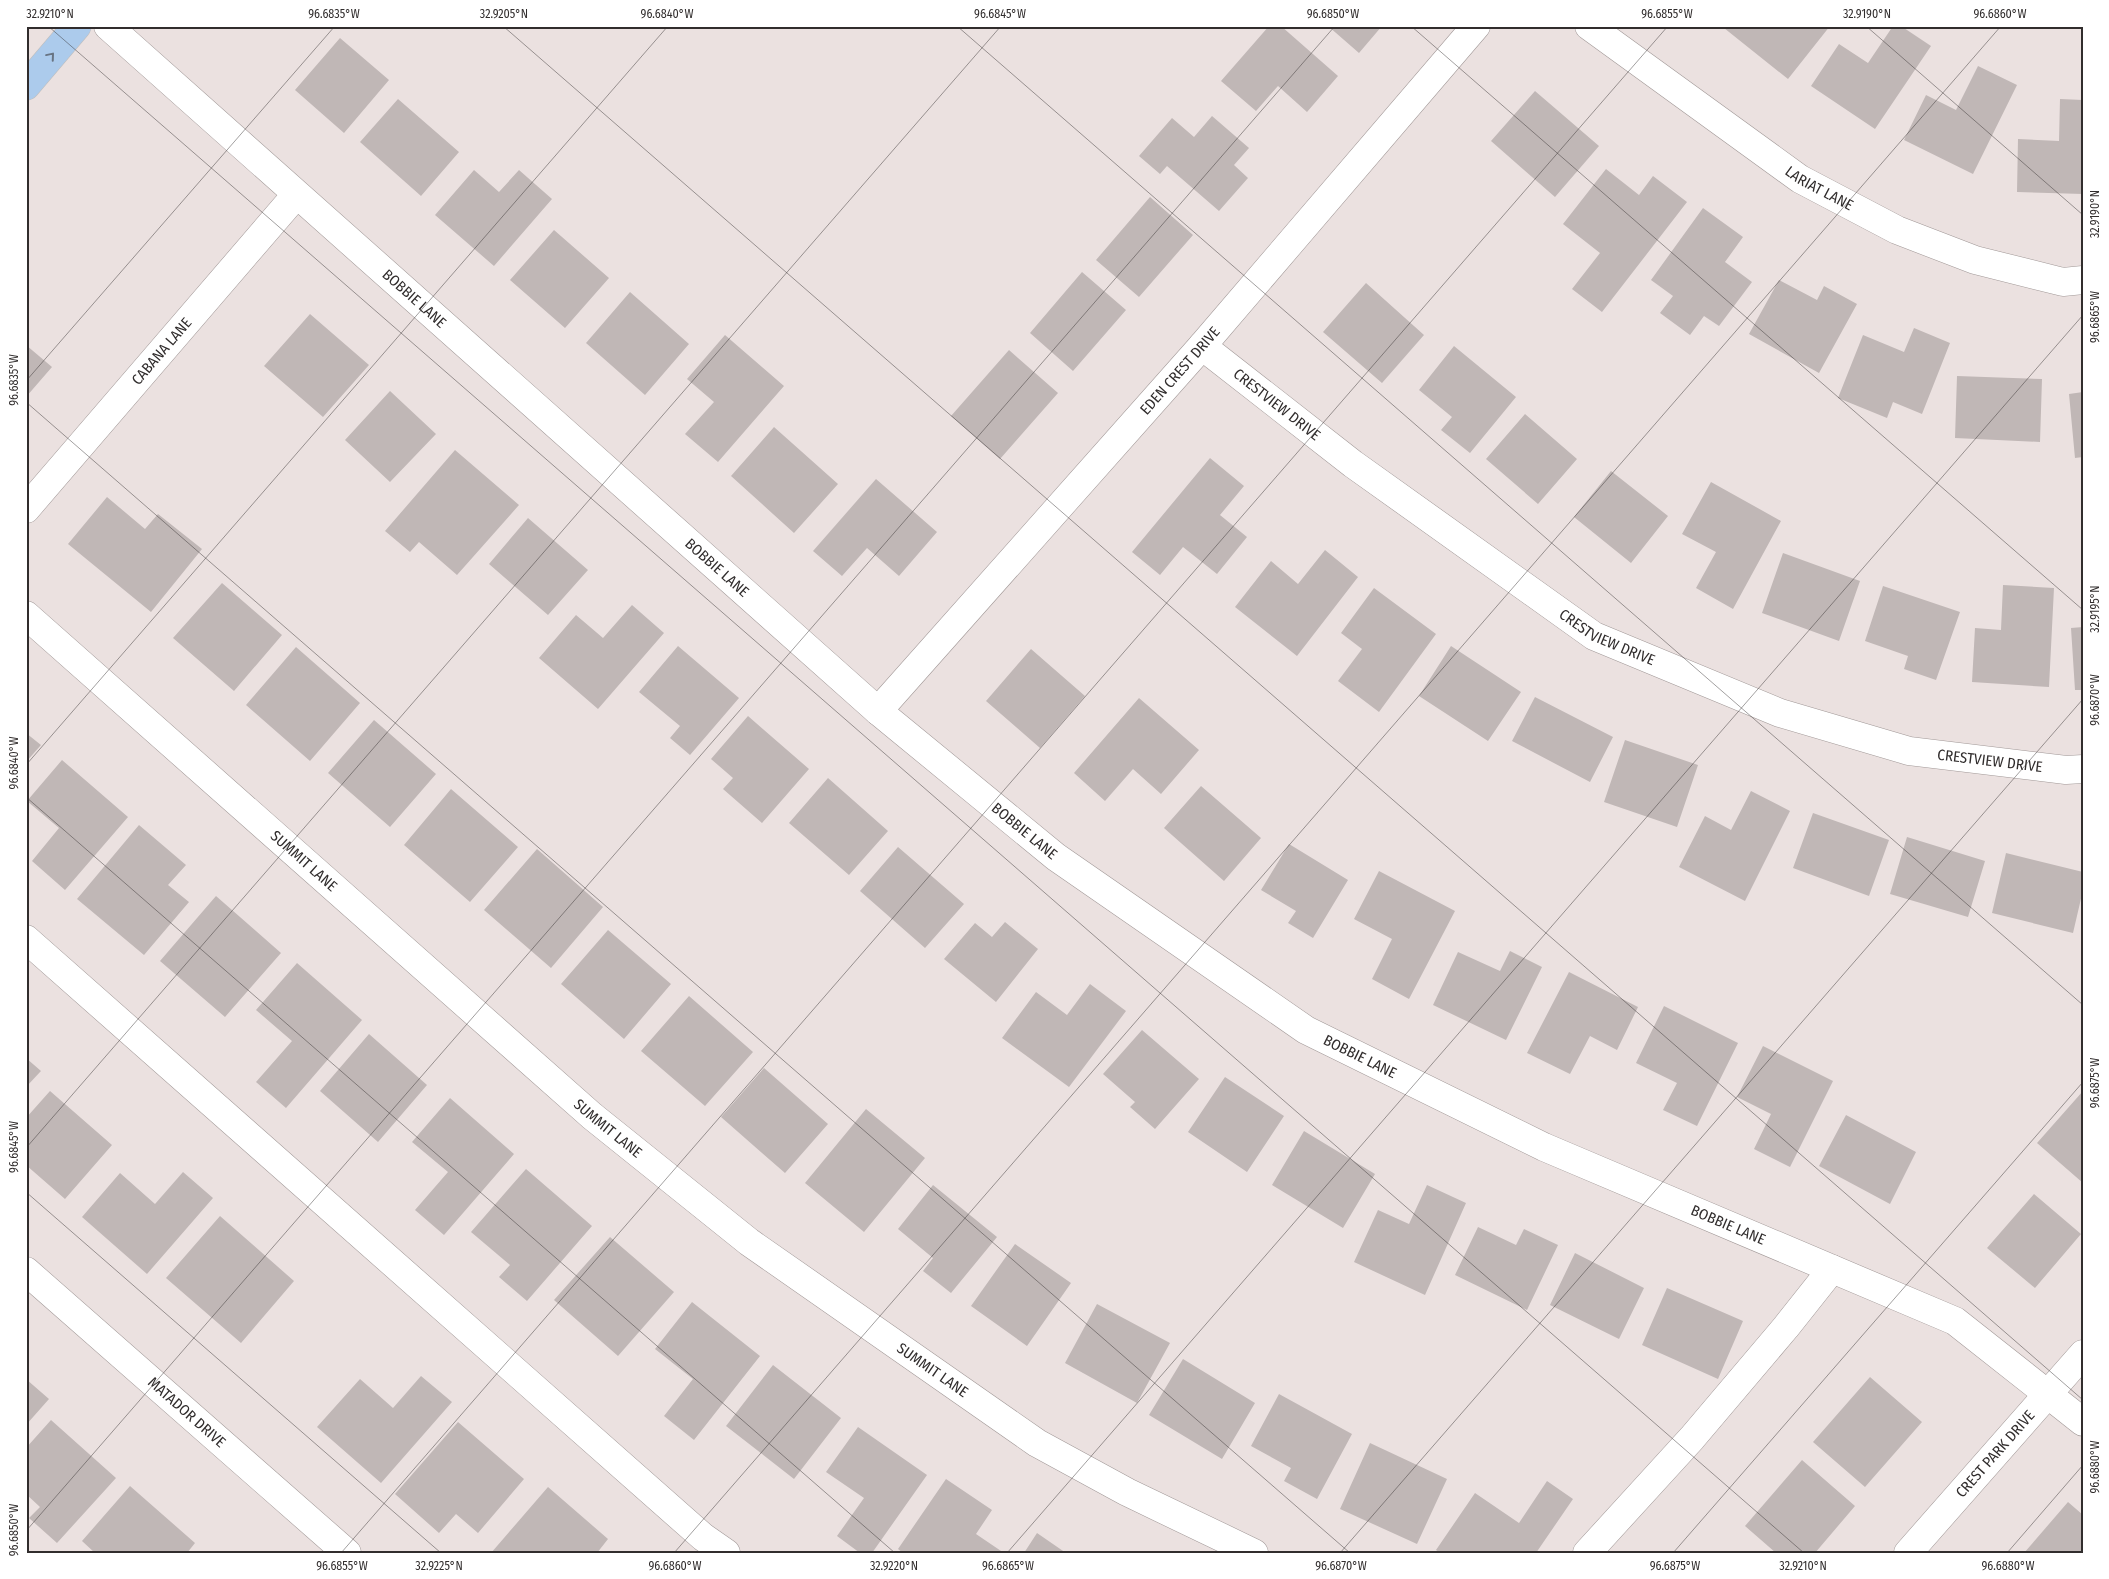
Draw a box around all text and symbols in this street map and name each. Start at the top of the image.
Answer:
text: 32.9210°N [26,7,74,21]
text: 96.6835°W [308,7,360,21]
text: 32.9205°N [480,7,528,21]
text: 96.6840°W [641,7,693,21]
text: 96.6845°W [974,7,1026,21]
text: 96.6850°W [1307,7,1359,21]
text: 96.6855°W [1641,7,1693,21]
text: 32.9190°N [1843,7,1891,21]
text: 96.6860°W [1974,7,2027,21]
one-way arrow [46,53,54,62]
street label: LARIAT LANE [1782,162,1856,214]
text: 32.9190°N [2088,190,2102,238]
street label: BOBBIE LANE [379,265,450,332]
text: 96.6865°W [2088,291,2102,343]
street label: CABANA LANE [128,314,195,389]
street label: EDEN CREST DRIVE [1136,323,1224,418]
text: 96.6835°W [7,354,21,406]
street label: CRESTVIEW DRIVE [1230,365,1324,444]
street label: BOBBIE LANE [681,535,753,601]
text: 32.9195°N [2088,585,2102,633]
street label: CRESTVIEW DRIVE [1556,605,1658,669]
text: 96.6870°W [2088,674,2102,726]
text: 96.6840°W [7,737,21,789]
street label: CRESTVIEW DRIVE [1936,746,2043,776]
street label: BOBBIE LANE [988,799,1061,863]
street label: SUMMIT LANE [267,827,341,895]
street label: BOBBIE LANE [1320,1031,1400,1082]
text: 96.6875°W [2088,1058,2102,1108]
street label: SUMMIT LANE [570,1095,646,1162]
text: 96.6845°W [7,1121,21,1173]
street label: BOBBIE LANE [1688,1201,1768,1249]
street label: SUMMIT LANE [893,1339,972,1401]
street label: MATADOR DRIVE [144,1373,229,1451]
street label: CREST PARK DRIVE [1952,1407,2038,1501]
text: 96.6880°W [2088,1440,2102,1494]
text: 96.6850°W [7,1504,21,1556]
text: 96.6855°W [316,1559,368,1573]
text: 32.9225°N [415,1559,463,1573]
text: 96.6860°W [649,1559,702,1573]
text: 32.9220°N [870,1559,918,1573]
text: 96.6865°W [982,1559,1034,1573]
text: 96.6870°W [1315,1559,1367,1573]
text: 96.6875°W [1650,1559,1700,1573]
text: 32.9210°N [1779,1559,1827,1573]
text: 96.6880°W [1981,1559,2035,1573]

